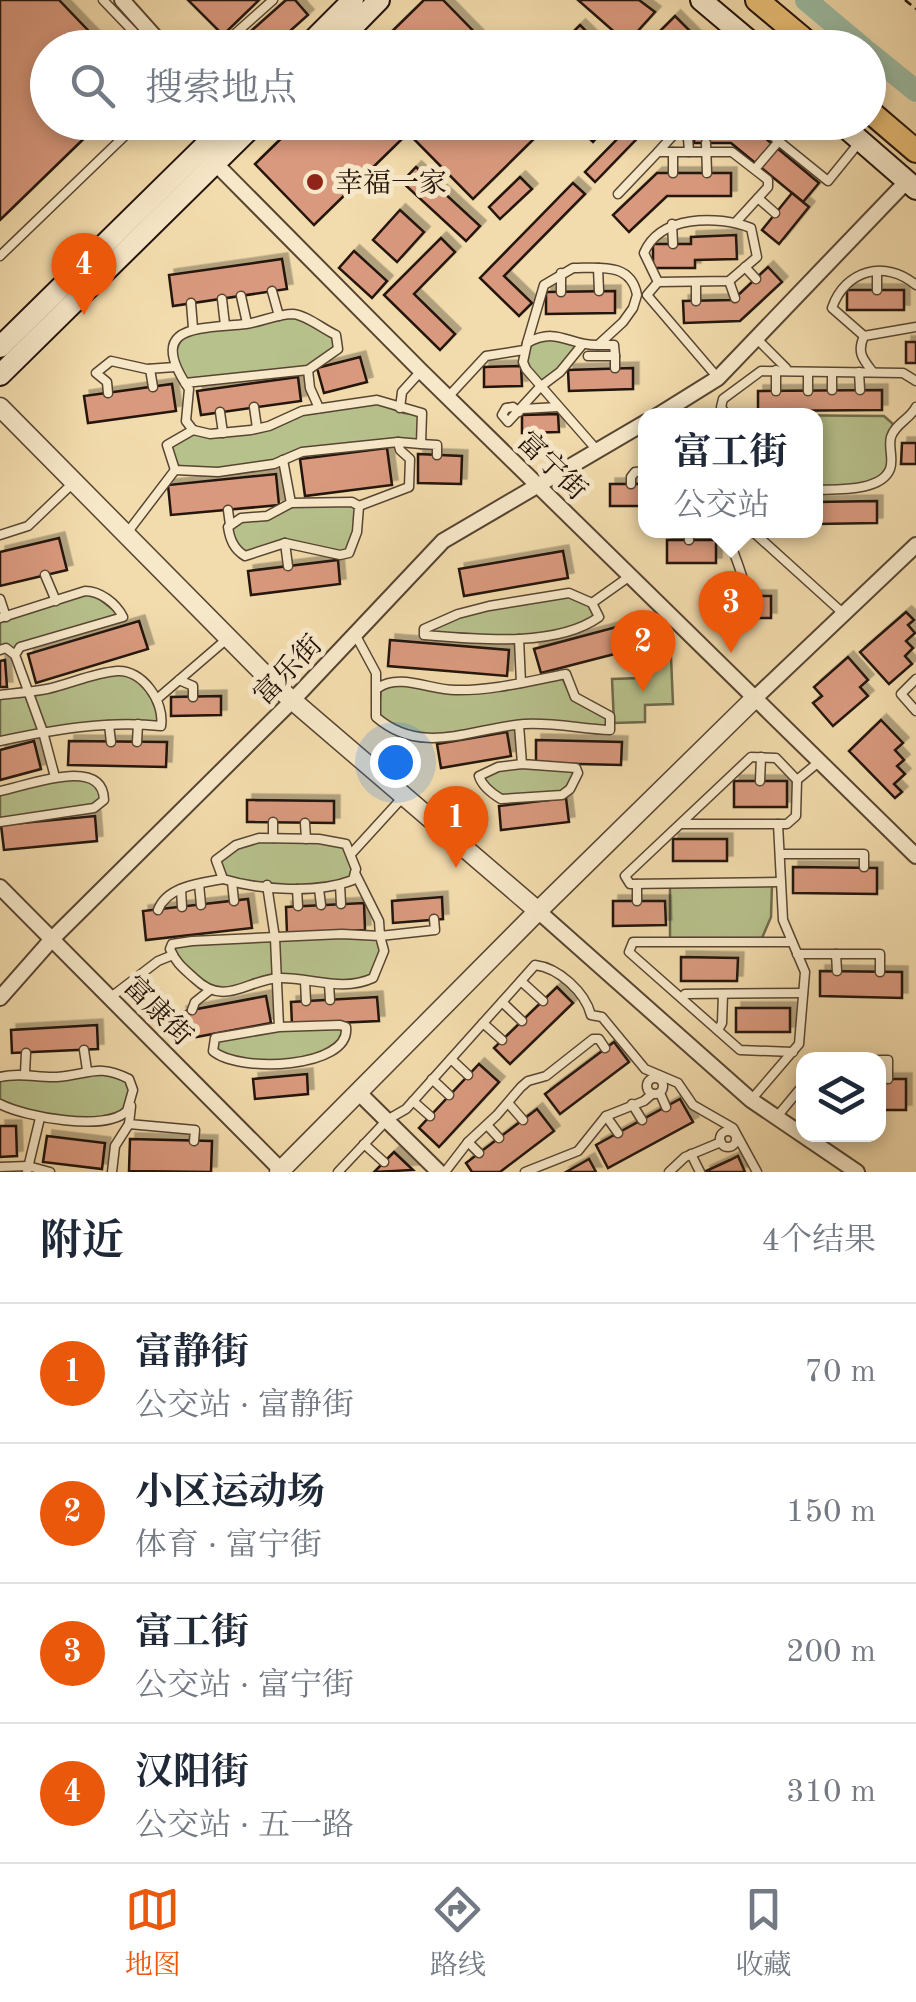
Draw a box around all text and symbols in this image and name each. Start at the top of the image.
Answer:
search box [30,30,886,140]
icon: search [65,58,120,113]
text: 搜索地点 [145,71,297,109]
place label: 幸福一家 [335,168,447,199]
marker: 幸福一家 [304,171,326,193]
pin: 4 [52,232,116,315]
popup [638,408,823,538]
street label: 富宁街 [511,426,593,506]
text: 富工街 [673,435,788,473]
text: 公交站 [673,491,770,523]
pin: 3 [698,570,764,653]
pin: 2 [610,610,676,692]
street label: 富乐街 [248,629,328,711]
your location [370,737,421,788]
pin: 1 [424,786,488,868]
street label: 富康街 [117,970,199,1052]
map controls [796,1052,886,1142]
button: layers [796,1052,886,1142]
text: 附近 [40,1222,124,1264]
text: 4个结果 [761,1226,876,1258]
text: 富静街 [135,1335,249,1373]
text: 1 [63,1357,82,1389]
text: 70 m [805,1357,876,1389]
text: 公交站 · 富静街 [135,1391,354,1423]
text: 小区运动场 [135,1475,325,1513]
text: 2 [63,1497,82,1529]
text: 150 m [786,1497,876,1529]
text: 体育 · 富宁街 [135,1531,322,1563]
text: 富工街 [135,1615,249,1653]
text: 3 [63,1637,82,1669]
text: 200 m [786,1637,876,1669]
text: 公交站 · 富宁街 [135,1671,354,1703]
text: 汉阳街 [135,1755,249,1793]
text: 4 [63,1777,82,1809]
text: 310 m [786,1777,876,1809]
text: 公交站 · 五一路 [135,1811,354,1843]
tab: 地图 [125,1882,181,1985]
tab: 路线 [430,1882,486,1985]
tab: 收藏 [735,1882,791,1985]

